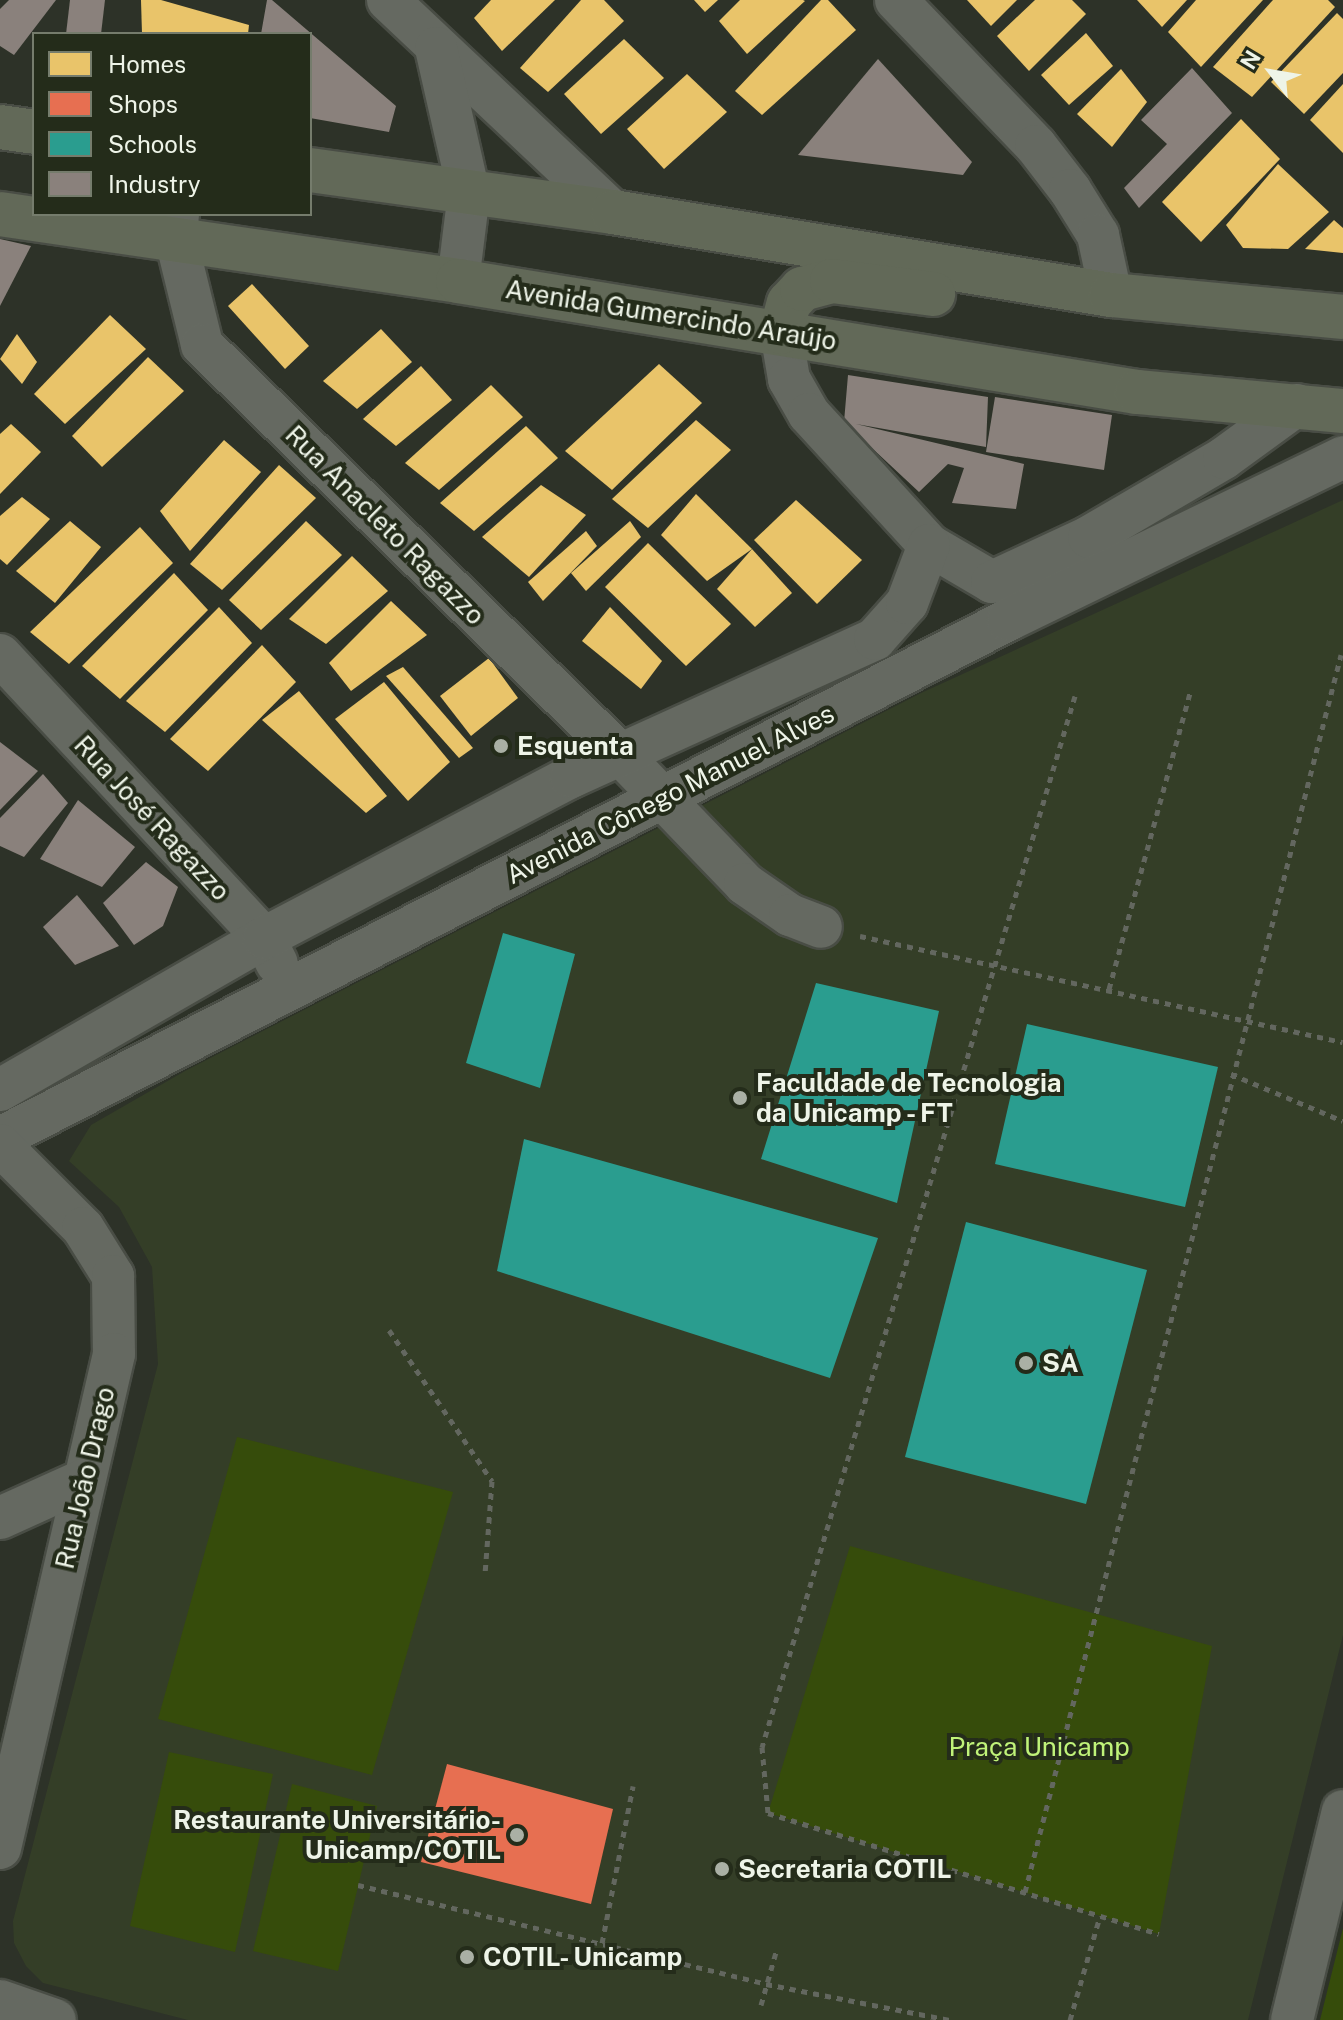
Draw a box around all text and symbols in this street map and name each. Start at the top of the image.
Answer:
legend [32,32,312,216]
north arrow [1231,32,1311,112]
text: N [1235,46,1266,74]
text: Homes [108,50,186,78]
text: Shops [108,90,178,118]
text: Schools [108,130,197,158]
text: Industry [108,170,201,198]
street label: Avenida Gumercindo Araújo [503,273,839,357]
street label: Rua Anacleto Ragazzo [279,419,491,631]
street label: Avenida Cônego Manuel Alves [501,697,839,891]
street label: Rua José Ragazzo [68,729,236,907]
place label: Esquenta [517,730,634,762]
marker: Esquenta [492,737,510,755]
place label: Faculdade de Tecnologia da Unicamp - FT [756,1067,1062,1128]
marker: Faculdade de Tecnologia da Unicamp - FT [731,1089,749,1107]
place label: SA [1042,1347,1079,1379]
marker: SA [1017,1354,1035,1372]
street label: Rua João Drago [49,1384,121,1572]
park label: Praça Unicamp [948,1731,1130,1763]
place label: Restaurante Universitário- Unicamp/COTIL [173,1804,501,1866]
marker: Restaurante Universitário- Unicamp/COTIL [508,1826,526,1844]
place label: Secretaria COTIL [738,1853,952,1885]
marker: Secretaria COTIL [713,1860,731,1878]
place label: COTIL- Unicamp [483,1941,684,1973]
marker: COTIL- Unicamp [458,1948,476,1966]

